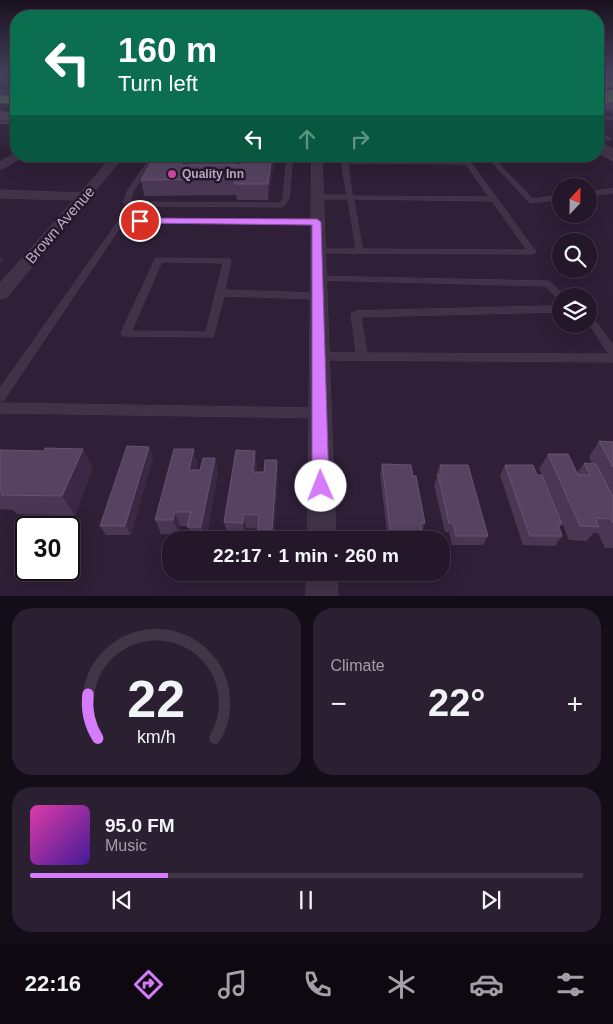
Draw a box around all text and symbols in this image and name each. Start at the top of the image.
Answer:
icon: left [35,30,100,95]
text: 160 m [118,30,217,69]
text: Turn left [118,71,198,96]
icon: left [240,125,268,153]
icon: ahead [293,125,321,153]
icon: right [346,125,374,153]
place label: Quality Inn [182,167,244,181]
marker: Quality Inn [166,168,178,180]
north arrow [552,178,598,222]
map controls [552,178,597,333]
street label: Brown Avenue [22,183,98,267]
pin [119,200,161,242]
icon: arrive [126,207,154,235]
button: search [552,233,597,278]
button: layers [552,288,597,333]
position arrow [294,459,346,511]
speed limit sign: 30 [15,516,80,581]
text: 22:17 · 1 min · 260 m [213,545,399,566]
text: Climate [331,657,385,674]
text: 22 [127,670,185,728]
text: 22° [428,682,485,724]
text: − [331,688,347,719]
text: + [567,688,583,719]
text: km/h [137,727,176,747]
text: 95.0 FM [105,815,175,836]
text: Music [105,837,147,854]
icon: previous [108,886,136,914]
icon: pause [292,886,320,914]
icon: next [477,886,505,914]
icon: directions [131,967,166,1002]
icon: music [215,967,250,1002]
icon: phone [300,967,335,1002]
icon: climate [384,967,419,1002]
icon: car [469,967,504,1002]
icon: filters [553,967,588,1002]
text: 22:16 [25,971,81,996]

